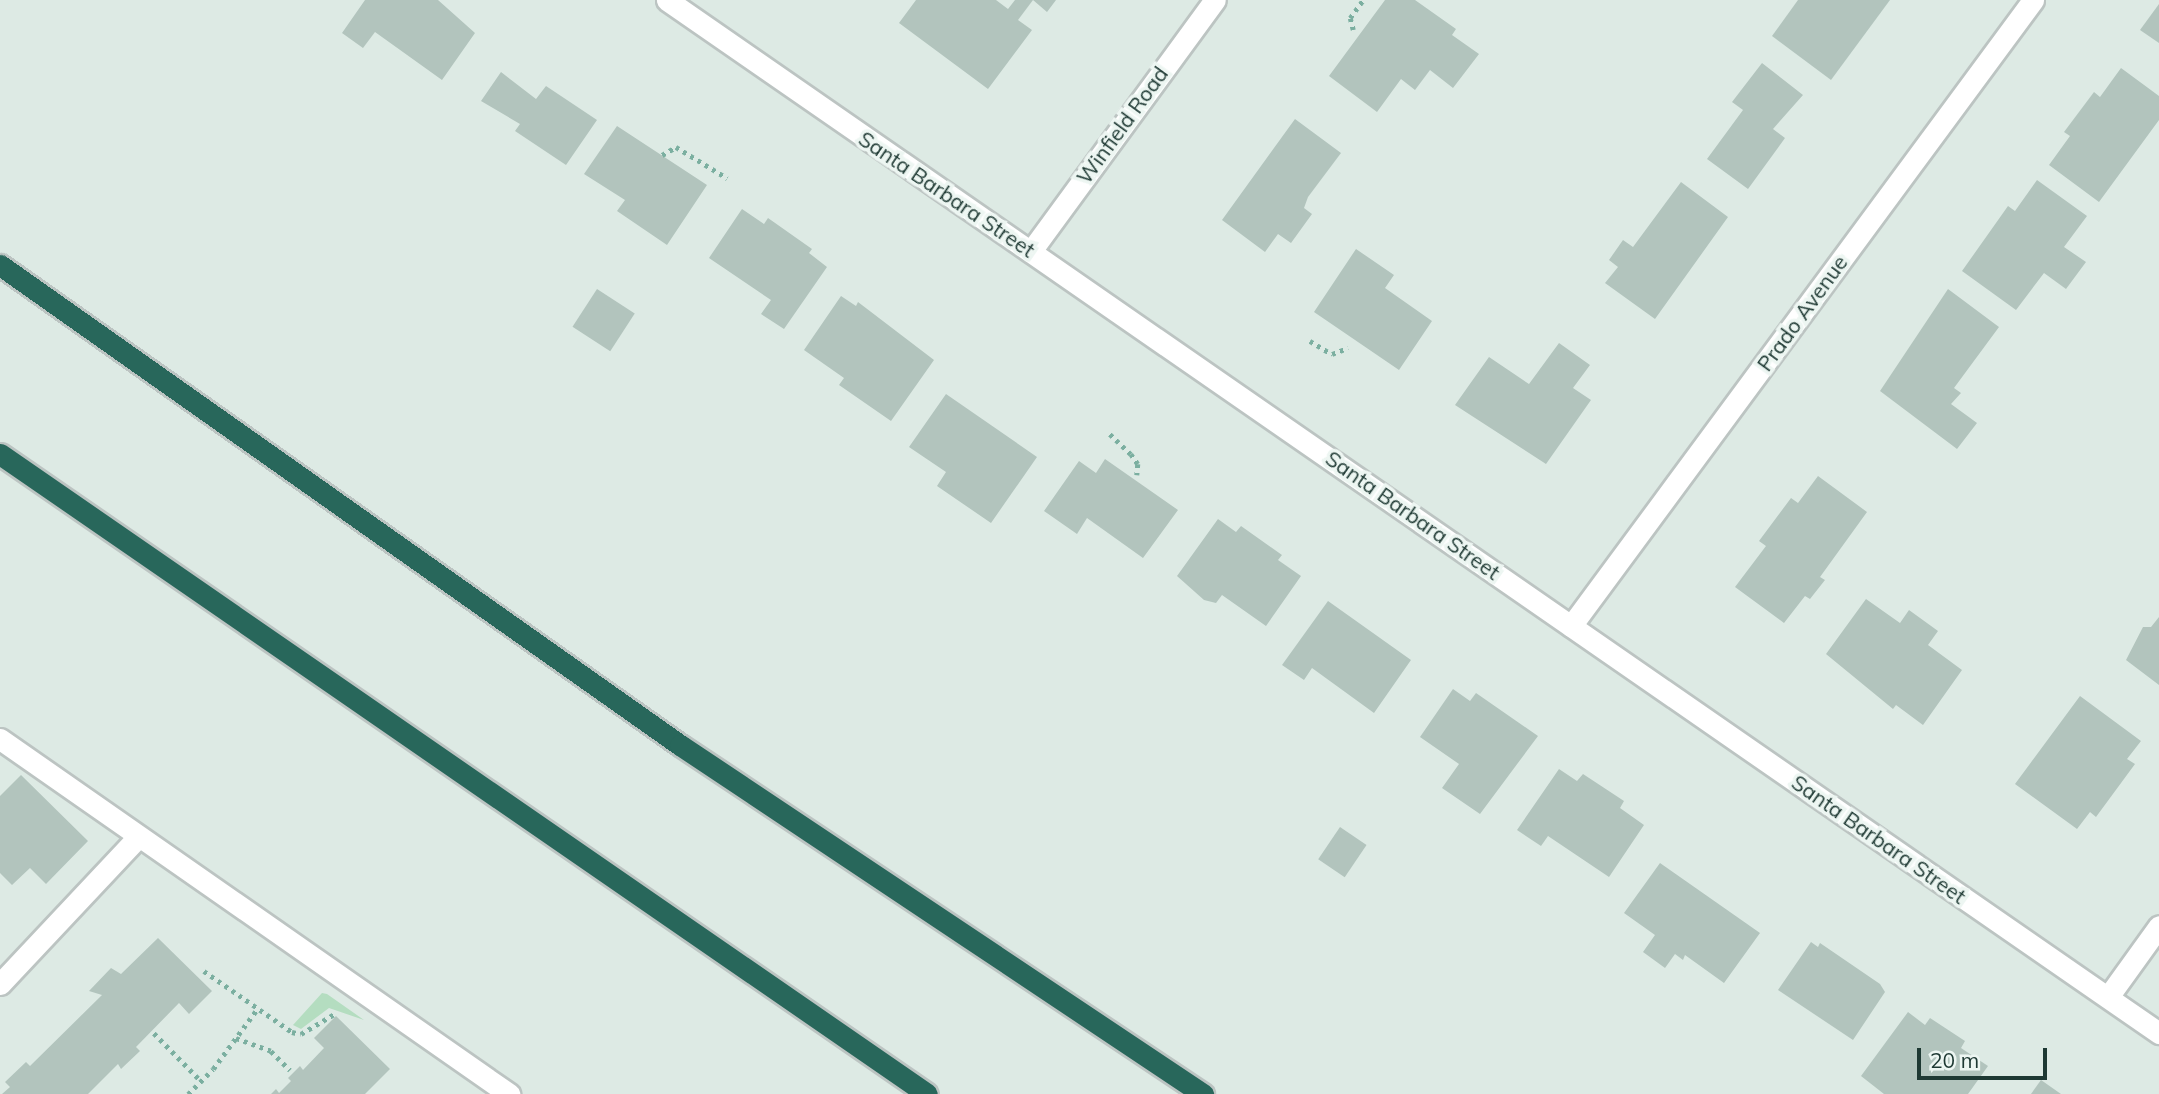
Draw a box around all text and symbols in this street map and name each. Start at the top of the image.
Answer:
street label: Winfield Road [1071,61,1173,189]
street label: Santa Barbara Street [854,126,1040,262]
street label: Prado Avenue [1752,250,1852,376]
street label: Santa Barbara Street [1321,445,1505,585]
street label: Santa Barbara Street [1787,769,1971,909]
scale bar [1921,1034,2050,1078]
text: 20 m [1930,1047,1979,1073]

